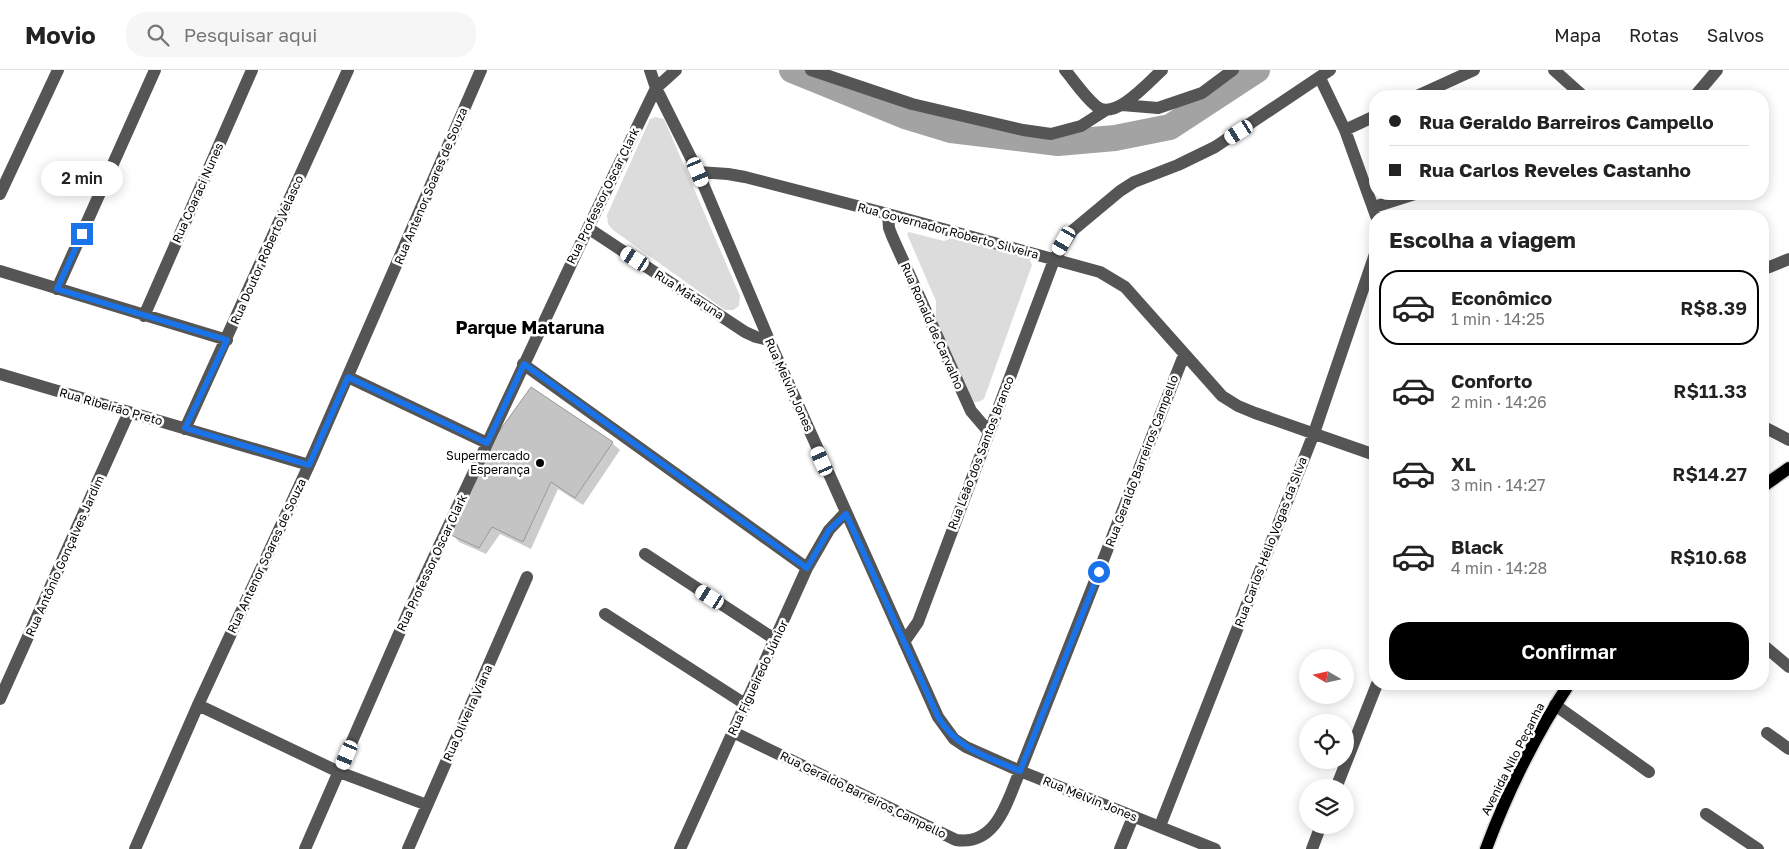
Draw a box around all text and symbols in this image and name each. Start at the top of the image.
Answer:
search box [126,12,476,57]
text: Movio [25,20,96,49]
icon: search [144,21,172,49]
text: Pesquisar aqui [184,23,317,46]
text: Mapa [1554,24,1601,46]
text: Rotas [1629,24,1679,46]
text: Salvos [1707,24,1764,46]
street label: Rua Antenor Soares de Souza [391,105,470,267]
text: Rua Geraldo Barreiros Campello [1419,110,1714,133]
car [1222,118,1255,146]
street label: Rua Professor Oscar Clark [563,125,642,266]
street label: Rua Coaraci Nunes [169,140,226,245]
car [685,155,710,189]
text: Rua Carlos Reveles Castanho [1419,158,1691,181]
callout: 2 min [41,161,123,196]
text: 2 min [61,168,103,188]
street label: Rua Doutor Roberto Velasco [227,173,306,327]
street label: Rua Governador Roberto Silveira [856,199,1040,262]
route end [71,223,93,245]
car [1050,224,1077,258]
text: Escolha a viagem [1389,226,1576,253]
car [618,245,651,273]
street label: Rua Ronald de Carvalho [898,260,967,392]
street label: Rua Mataruna [652,267,727,323]
icon: car [1391,285,1436,330]
text: Econômico [1451,286,1552,309]
text: R$8.39 [1680,296,1747,319]
text: 1 min · 14:25 [1451,309,1545,329]
district label: Parque Mataruna [455,316,605,338]
street label: Rua Melvin Jones [762,336,817,434]
icon: car [1391,368,1436,413]
text: Conforto [1451,369,1532,392]
street label: Rua Geraldo Barreiros Campello [1102,373,1181,549]
street label: Rua Leão dos Santos Branco [944,374,1017,532]
text: R$11.33 [1673,379,1747,402]
street label: Rua Ribeirão Preto [58,385,165,428]
text: 2 min · 14:26 [1451,392,1547,412]
car [809,444,834,478]
place label: Supermercado Esperança [446,448,530,477]
icon: car [1391,451,1436,496]
text: XL [1451,452,1476,475]
street label: Rua Carlos Hélio Vogas da Silva [1231,455,1310,629]
marker: Supermercado Esperança [534,457,546,469]
text: R$14.27 [1672,462,1747,485]
street label: Rua Antônio Gonçalves Jardim [22,473,107,639]
text: 3 min · 14:27 [1451,475,1546,495]
street label: Rua Antenor Soares de Souza [224,476,309,636]
street label: Rua Professor Oscar Clark [393,492,470,634]
icon: car [1391,534,1436,579]
text: Black [1451,535,1504,558]
text: R$10.68 [1670,545,1747,568]
text: 4 min · 14:28 [1451,558,1547,578]
route start [1088,561,1110,583]
car [693,583,726,611]
street label: Rua Figueiredo Júnior [724,617,791,738]
button: Confirmar [1389,622,1749,680]
north arrow [1299,649,1354,704]
map controls [1299,649,1354,834]
street label: Rua Oliveira Viana [440,662,496,763]
street label: Avenida Nilo Peçanha [1478,700,1547,818]
button: locate [1299,714,1354,769]
car [334,738,359,772]
street label: Rua Geraldo Barreiros Campello [778,748,949,841]
street label: Rua Melvin Jones [1041,773,1140,824]
button: layers [1299,779,1354,834]

